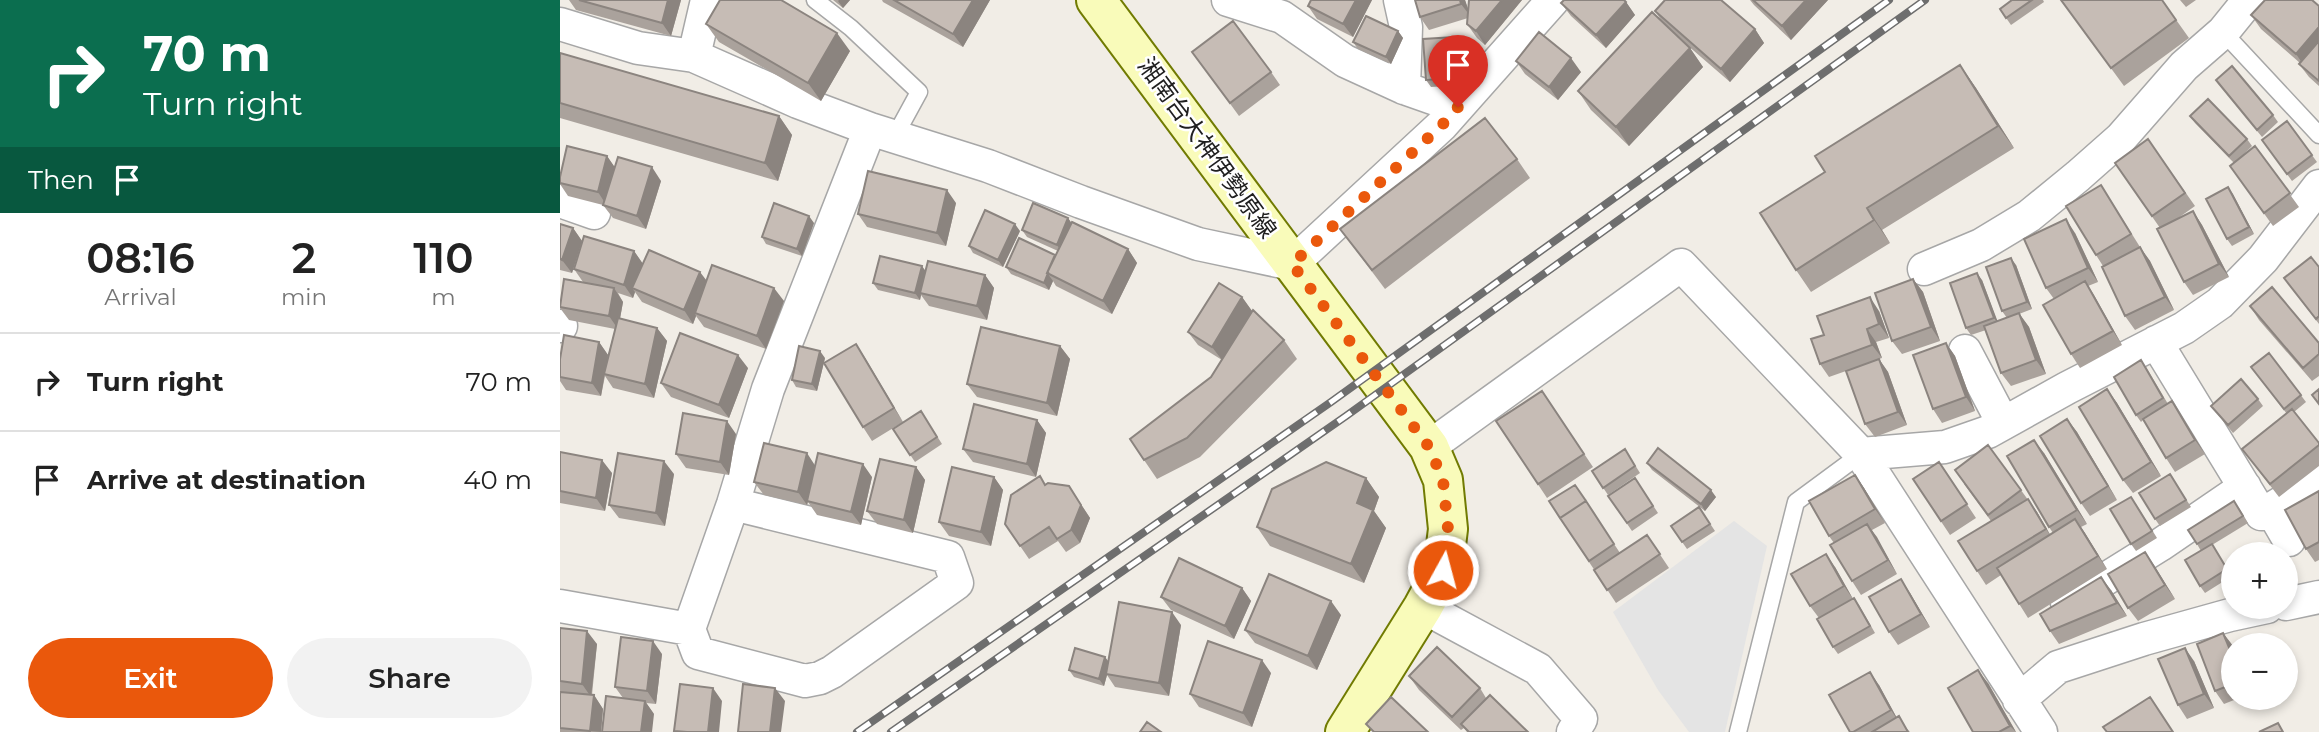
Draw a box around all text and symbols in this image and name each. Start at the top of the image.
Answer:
text: 70 m [143,24,271,83]
icon: right [28,28,119,119]
pin [1428,35,1488,107]
icon: arrive [1439,46,1477,84]
street label: 湘南台大神伊勢原線 [1132,52,1283,244]
text: Turn right [143,84,303,123]
icon: arrive [108,161,146,199]
text: Then [28,164,94,196]
text: 08:16 [86,232,195,284]
text: 2 [292,232,316,284]
text: 110 [413,232,474,284]
text: Arrival [104,283,177,311]
text: min [281,283,327,311]
text: m [431,283,456,311]
icon: right [28,363,66,401]
text: Turn right [87,366,223,398]
text: 70 m [466,366,532,398]
icon: arrive [28,461,66,499]
text: Arrive at destination [87,464,366,496]
text: 40 m [463,464,532,496]
position arrow [1406,533,1480,607]
map controls [2221,542,2298,710]
button: + [2221,542,2298,619]
button: − [2221,633,2298,710]
button: Exit [28,638,273,718]
button: Share [287,638,532,718]

